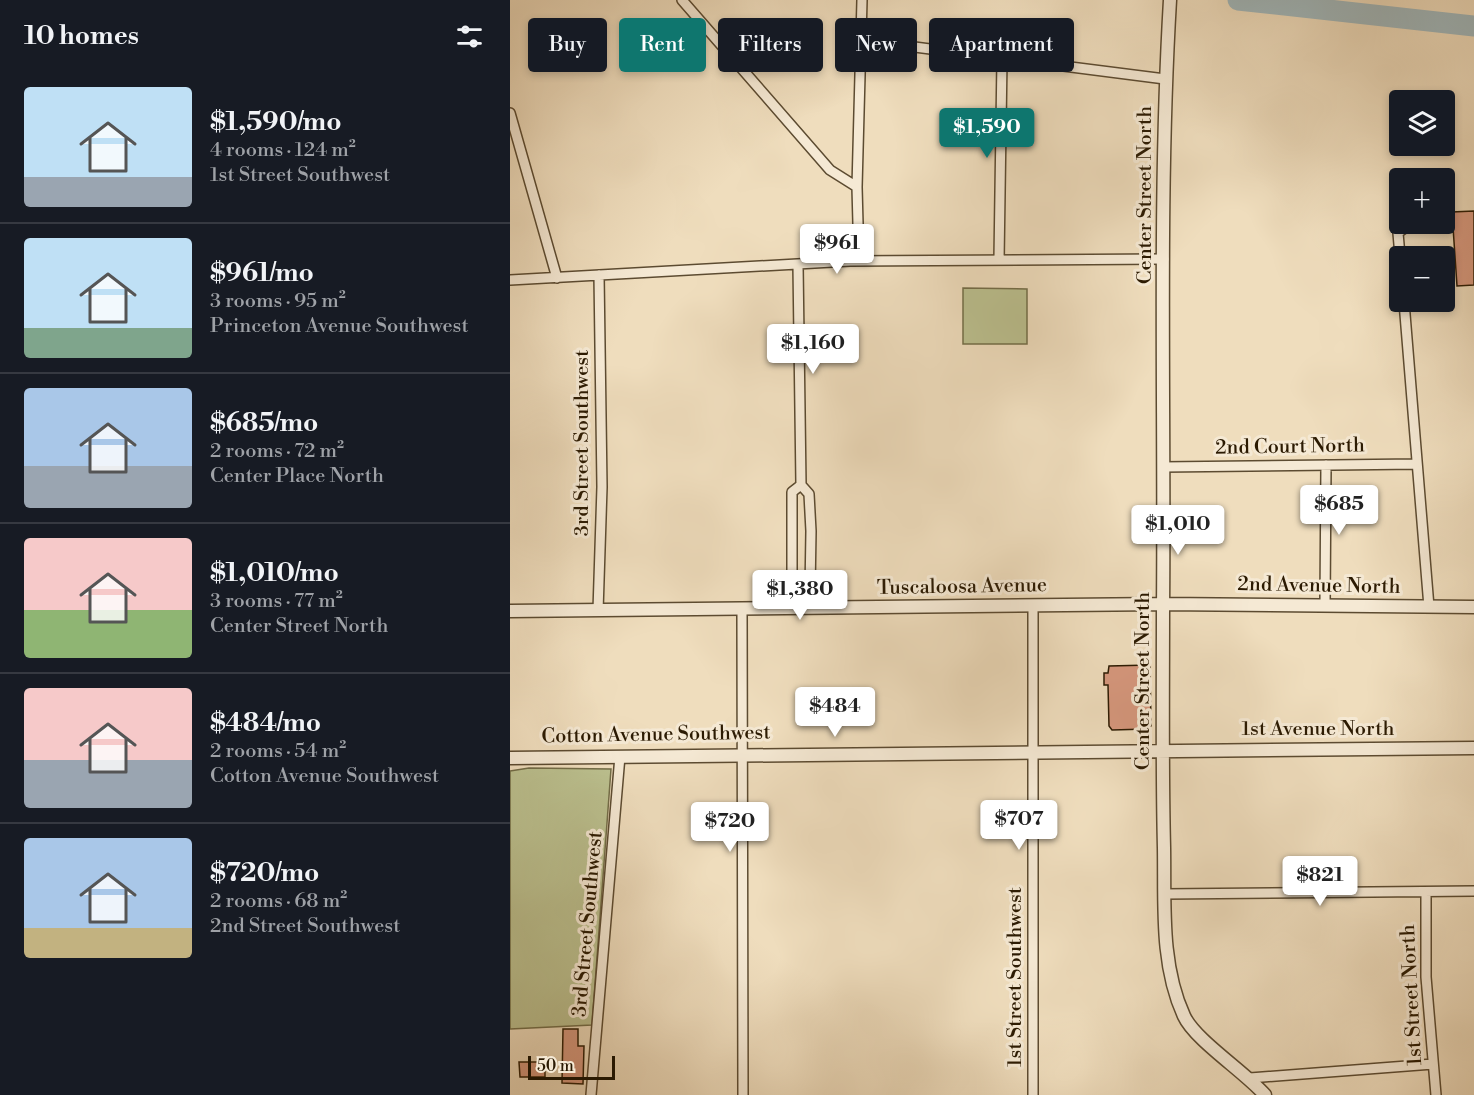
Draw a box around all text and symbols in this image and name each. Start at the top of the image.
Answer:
chip: Buy [528,18,607,72]
chip: Rent [619,18,706,72]
chip: Filters [718,18,823,72]
chip: New [835,18,917,72]
chip: Apartment [929,18,1074,72]
text: 10 homes [24,20,139,52]
icon: filters [453,20,486,53]
map controls [1389,90,1455,312]
button: layers [1389,90,1455,156]
text: $1,590/mo [210,106,342,138]
street label: Center Street North [1133,106,1158,284]
pin: $1,590 [938,108,1036,159]
icon: home [72,111,144,183]
text: $1,590 [953,115,1021,140]
text: 4 rooms · 124 m² [210,138,356,163]
text: 1st Street Southwest [210,163,390,188]
button: + [1389,168,1455,234]
pin: $961 [801,224,873,275]
text: $961 [814,231,860,256]
button: − [1389,246,1455,312]
text: $961/mo [210,257,314,289]
icon: home [72,262,144,334]
text: 3 rooms · 95 m² [210,289,346,314]
text: Princeton Avenue Southwest [210,314,469,339]
pin: $1,160 [764,324,862,375]
text: $1,160 [781,331,845,356]
street label: 3rd Street Southwest [570,350,595,536]
text: $685/mo [210,407,318,439]
icon: home [72,412,144,484]
street label: 2nd Court North [1215,433,1365,461]
text: 2 rooms · 72 m² [210,439,344,464]
text: Center Place North [210,464,384,489]
pin: $685 [1303,485,1375,536]
text: $685 [1314,492,1364,517]
pin: $1,010 [1129,505,1227,556]
text: $1,010 [1145,512,1211,537]
text: $1,010/mo [210,557,339,589]
icon: home [72,562,144,634]
pin: $1,380 [751,570,849,621]
street label: 2nd Avenue North [1237,572,1401,600]
street label: Tuscaloosa Avenue [877,573,1047,601]
text: $1,380 [766,577,834,602]
text: 3 rooms · 77 m² [210,589,343,614]
street label: Center Street North [1131,592,1156,770]
text: Center Street North [210,614,388,639]
pin: $484 [799,687,871,738]
text: $484 [809,694,861,719]
text: $484/mo [210,707,321,739]
icon: home [72,712,144,784]
street label: 1st Avenue North [1241,717,1395,742]
street label: Cotton Avenue Southwest [541,721,771,749]
text: 2 rooms · 54 m² [210,739,346,764]
text: Cotton Avenue Southwest [210,764,439,789]
pin: $707 [983,800,1055,851]
pin: $720 [694,802,766,853]
text: $707 [994,807,1044,832]
text: $720 [705,809,755,834]
street label: 3rd Street Southwest [567,830,609,1018]
pin: $821 [1284,856,1356,907]
text: $720/mo [210,857,319,889]
icon: home [72,862,144,934]
text: $821 [1297,863,1343,888]
street label: 1st Street Southwest [1003,887,1028,1067]
text: 2 rooms · 68 m² [210,889,347,914]
text: 2nd Street Southwest [210,914,400,939]
street label: 1st Street North [1396,924,1428,1066]
scale bar [528,1053,615,1080]
text: 50 m [537,1056,574,1076]

